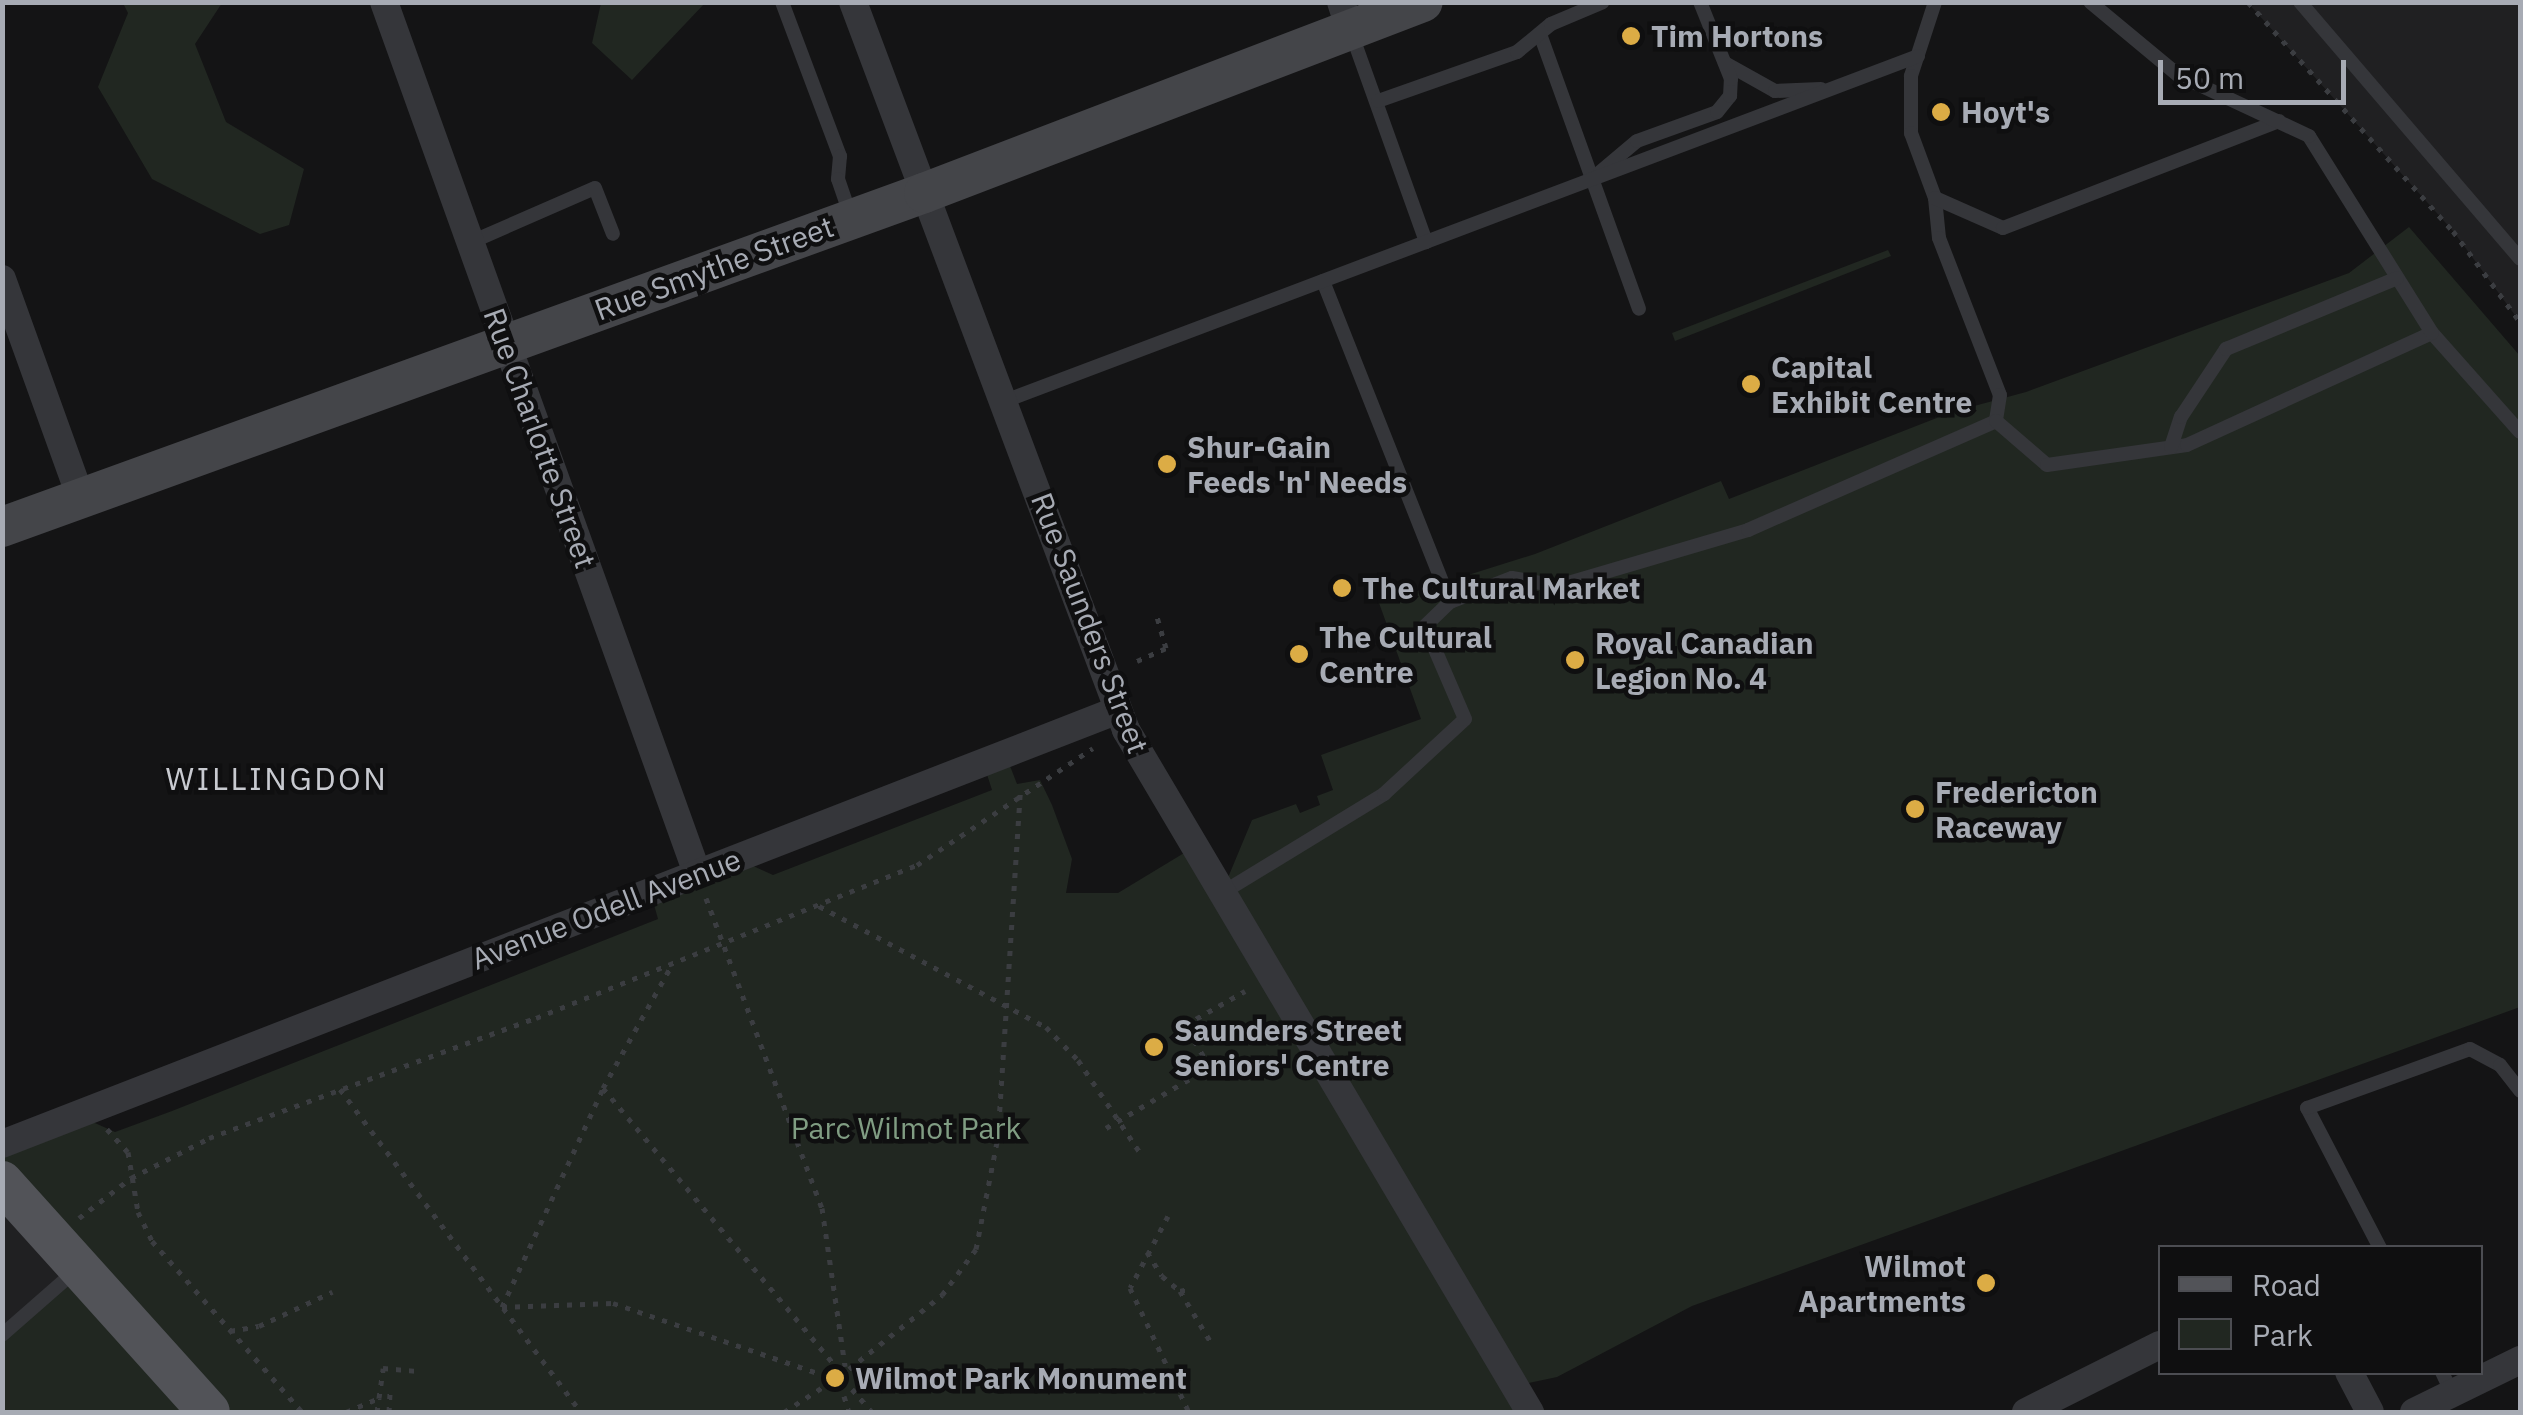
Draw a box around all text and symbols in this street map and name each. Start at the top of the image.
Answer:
place label: Tim Hortons [1651,18,1823,54]
marker: Tim Hortons [1620,25,1642,47]
scale bar [2163,40,2350,102]
text: 50 m [2175,58,2244,97]
place label: Hoyt's [1961,94,2050,130]
marker: Hoyt's [1930,101,1952,123]
street label: Rue Smythe Street [590,208,838,328]
street label: Rue Charlotte Street [476,303,604,573]
place label: Capital Exhibit Centre [1771,349,1972,420]
marker: Capital Exhibit Centre [1740,373,1762,395]
place label: Shur-Gain Feeds 'n' Needs [1187,429,1407,500]
marker: Shur-Gain Feeds 'n' Needs [1156,453,1178,475]
street label: Rue Saunders Street [1024,488,1156,758]
place label: The Cultural Market [1362,570,1641,606]
marker: The Cultural Market [1331,577,1353,599]
place label: The Cultural Centre [1319,619,1492,690]
place label: Royal Canadian Legion No. 4 [1595,625,1814,696]
marker: The Cultural Centre [1288,643,1310,665]
marker: Royal Canadian Legion No. 4 [1564,649,1586,671]
district label: WILLINGDON [166,759,388,797]
place label: Fredericton Raceway [1935,774,2098,844]
marker: Fredericton Raceway [1904,798,1926,820]
street label: Avenue Odell Avenue [466,841,746,977]
place label: Saunders Street Seniors' Centre [1174,1012,1402,1082]
marker: Saunders Street Seniors' Centre [1143,1036,1165,1058]
park label: Parc Wilmot Park [791,1110,1021,1146]
legend [2158,1245,2483,1375]
place label: Wilmot Apartments [1798,1248,1966,1318]
text: Road [2252,1265,2321,1304]
marker: Wilmot Apartments [1975,1272,1997,1294]
text: Park [2252,1315,2313,1354]
place label: Wilmot Park Monument [855,1360,1187,1396]
marker: Wilmot Park Monument [824,1367,846,1389]

